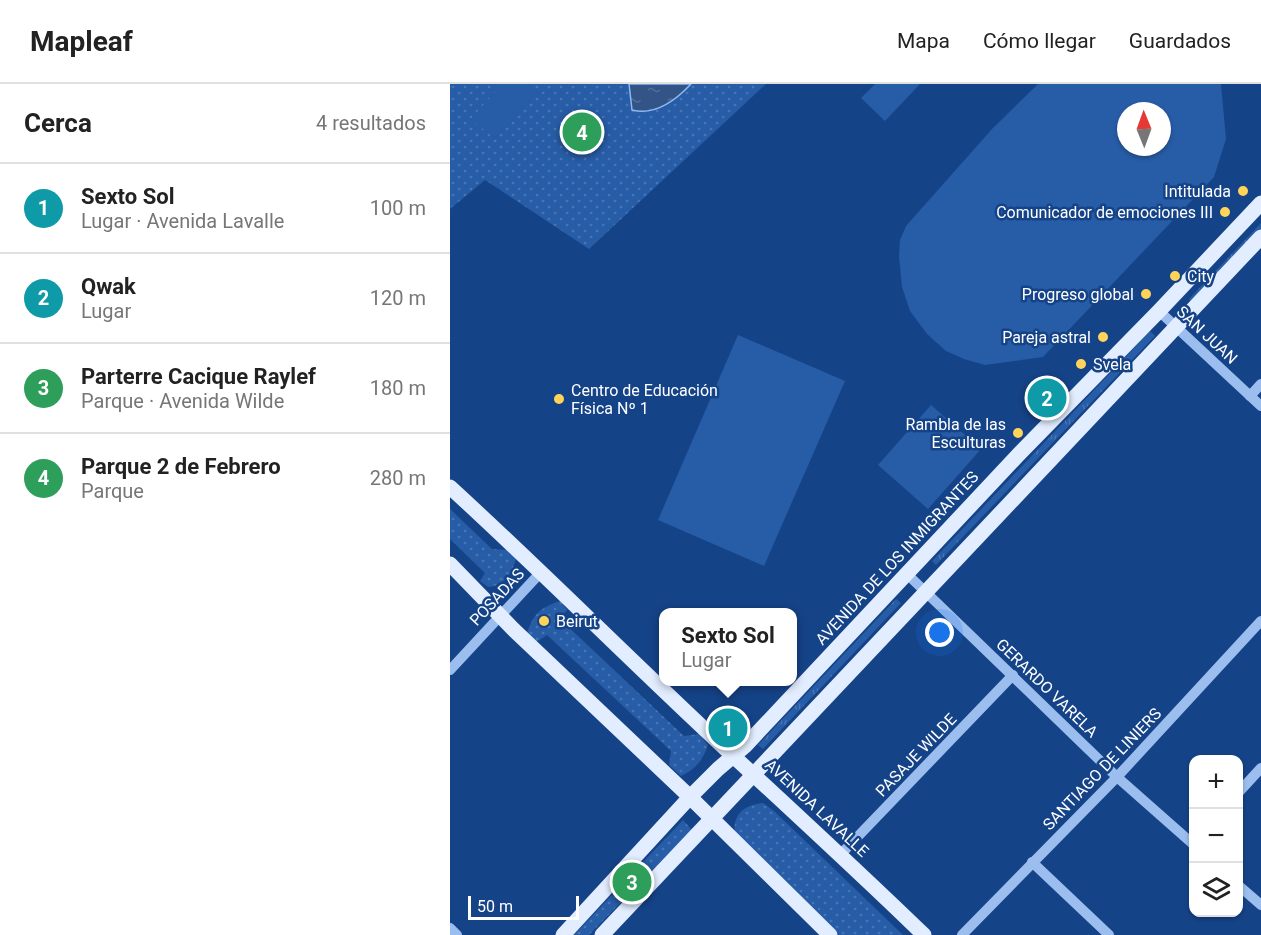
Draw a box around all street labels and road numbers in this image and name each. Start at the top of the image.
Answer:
street label: SAN JUAN [1173,302,1241,368]
street label: AVENIDA DE LOS INMIGRANTES [812,467,982,649]
street label: POSADAS [466,564,528,630]
street label: GERARDO VARELA [992,635,1102,742]
street label: SANTIAGO DE LINIERS [1039,704,1165,834]
street label: PASAJE WILDE [872,710,960,800]
street label: AVENIDA LAVALLE [761,755,873,861]

